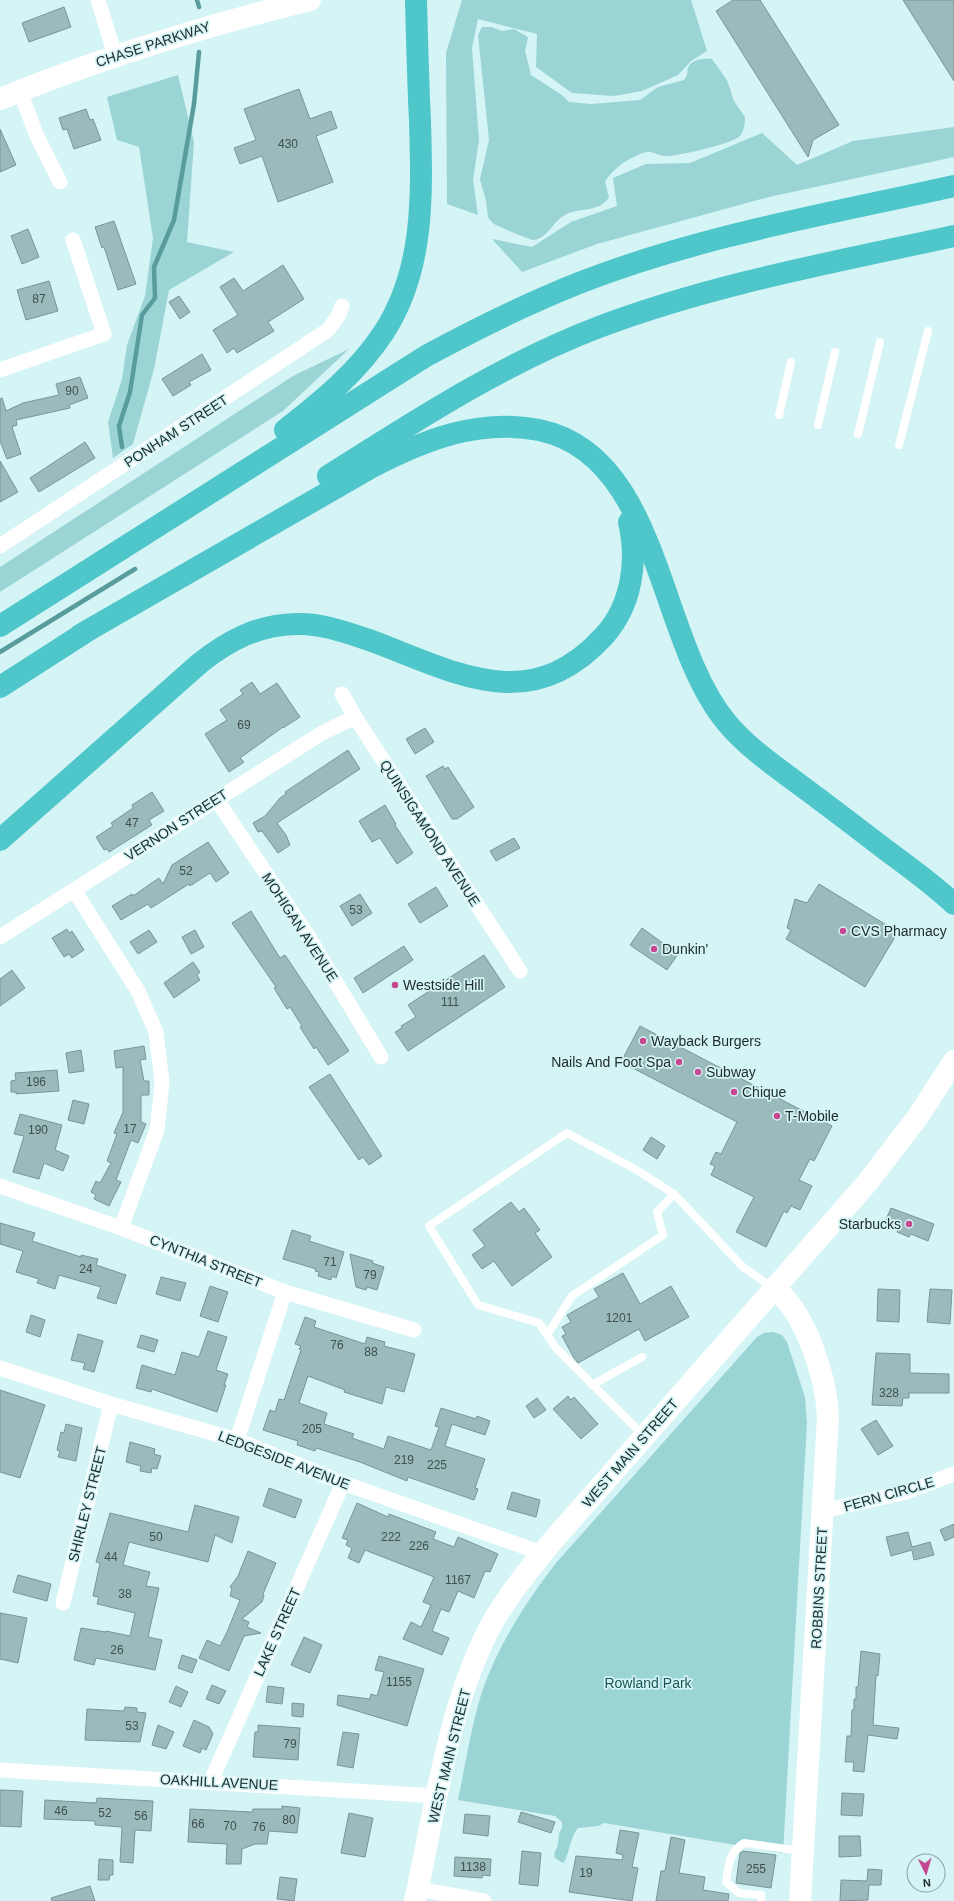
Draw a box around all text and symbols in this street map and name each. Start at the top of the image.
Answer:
street label: CHASE PARKWAY [94,18,213,70]
house number: 430 [278,137,298,151]
house number: 87 [32,292,46,306]
house number: 90 [65,384,79,398]
street label: PONHAM STREET [121,391,231,471]
house number: 69 [237,718,251,732]
street label: QUINSIGAMOND AVENUE [377,757,483,909]
street label: VERNON STREET [122,786,231,864]
house number: 47 [125,816,139,830]
house number: 52 [179,864,193,878]
street label: MOHIGAN AVENUE [259,870,341,984]
house number: 53 [349,903,363,917]
place label: CVS Pharmacy [851,923,947,939]
marker: CVS Pharmacy [838,926,848,936]
place label: Dunkin' [662,941,708,957]
marker: Dunkin' [649,944,659,954]
place label: Westside Hill [403,977,484,993]
marker: Westside Hill [390,980,400,990]
house number: 111 [441,995,459,1009]
place label: Wayback Burgers [651,1033,761,1049]
marker: Wayback Burgers [638,1036,648,1046]
place label: Nails And Foot Spa [551,1054,671,1070]
marker: Nails And Foot Spa [674,1057,684,1067]
place label: Subway [706,1064,756,1080]
marker: Subway [693,1067,703,1077]
house number: 196 [26,1075,46,1089]
place label: Chique [742,1084,787,1100]
marker: Chique [729,1087,739,1097]
place label: T-Mobile [785,1108,839,1124]
marker: T-Mobile [772,1111,782,1121]
house number: 17 [123,1122,137,1136]
house number: 190 [28,1123,48,1137]
place label: Starbucks [839,1216,901,1232]
marker: Starbucks [904,1219,914,1229]
street label: CYNTHIA STREET [147,1231,265,1291]
house number: 71 [323,1255,337,1269]
house number: 24 [79,1262,93,1276]
house number: 79 [363,1268,377,1282]
house number: 1201 [606,1311,633,1325]
house number: 76 [330,1338,344,1352]
house number: 88 [364,1345,378,1359]
house number: 328 [879,1386,899,1400]
street label: WEST MAIN STREET [579,1395,682,1510]
house number: 205 [302,1422,322,1436]
street label: LEDGESIDE AVENUE [216,1427,352,1493]
street label: SHIRLEY STREET [65,1444,109,1564]
house number: 219 [394,1453,414,1467]
house number: 225 [427,1458,447,1472]
street label: FERN CIRCLE [842,1473,936,1515]
street label: ROBBINS STREET [808,1526,830,1649]
house number: 50 [149,1530,163,1544]
house number: 222 [381,1530,401,1544]
house number: 226 [409,1539,429,1553]
house number: 44 [104,1550,118,1564]
house number: 1167 [445,1573,471,1587]
street label: LAKE STREET [250,1585,304,1679]
house number: 38 [118,1587,132,1601]
house number: 26 [110,1643,124,1657]
house number: 1155 [386,1675,412,1689]
park label: Rowland Park [604,1675,693,1691]
street label: WEST MAIN STREET [425,1687,474,1825]
house number: 53 [125,1719,139,1733]
house number: 79 [283,1737,297,1751]
street label: OAKHILL AVENUE [160,1771,278,1793]
house number: 46 [54,1804,68,1818]
house number: 52 [98,1806,112,1820]
house number: 56 [134,1809,148,1823]
house number: 80 [282,1813,296,1827]
house number: 66 [191,1817,205,1831]
house number: 70 [223,1819,237,1833]
house number: 76 [252,1820,266,1834]
north arrow [906,1853,946,1893]
house number: 1138 [460,1860,486,1874]
house number: 255 [746,1862,766,1876]
house number: 19 [579,1866,593,1880]
text: N [922,1877,931,1889]

